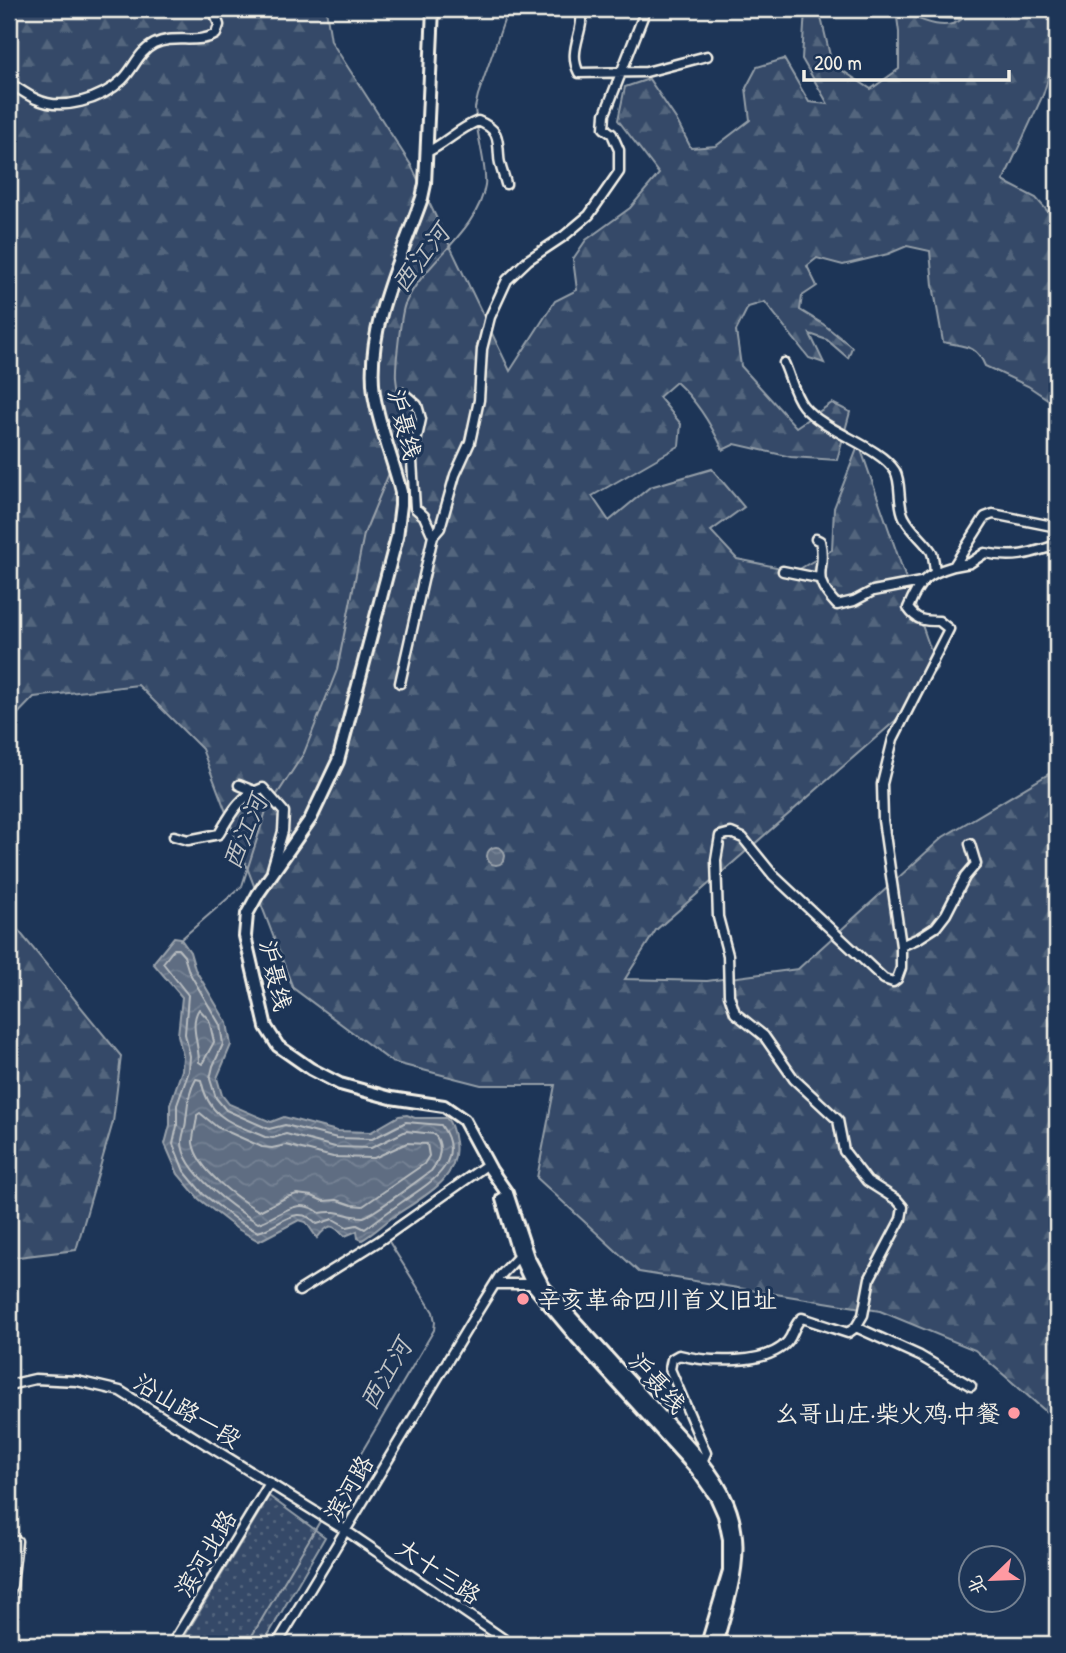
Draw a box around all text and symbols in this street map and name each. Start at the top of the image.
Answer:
scale bar [804,38,1008,82]
text: 200 m [814,48,862,77]
water label: 西江河 [383,213,460,300]
street label: 沪聂线 [381,385,429,463]
water label: 西江河 [213,786,276,875]
street label: 沪聂线 [252,936,300,1014]
place label: 辛亥革命四川首义旧址 [537,1283,777,1315]
marker: 辛亥革命四川首义旧址 [515,1291,531,1307]
water label: 西江河 [350,1328,422,1417]
street label: 沪聂线 [622,1345,694,1419]
street label: 沿山路一段 [128,1365,248,1455]
place label: 幺哥山庄·柴火鸡·中餐 [774,1397,1000,1429]
marker: 幺哥山庄·柴火鸡·中餐 [1006,1405,1022,1421]
street label: 滨河路 [316,1449,380,1527]
street label: 滨河北路 [167,1504,243,1602]
street label: 大十三路 [390,1531,488,1611]
north arrow [958,1544,1028,1614]
text: 北 [961,1572,992,1599]

